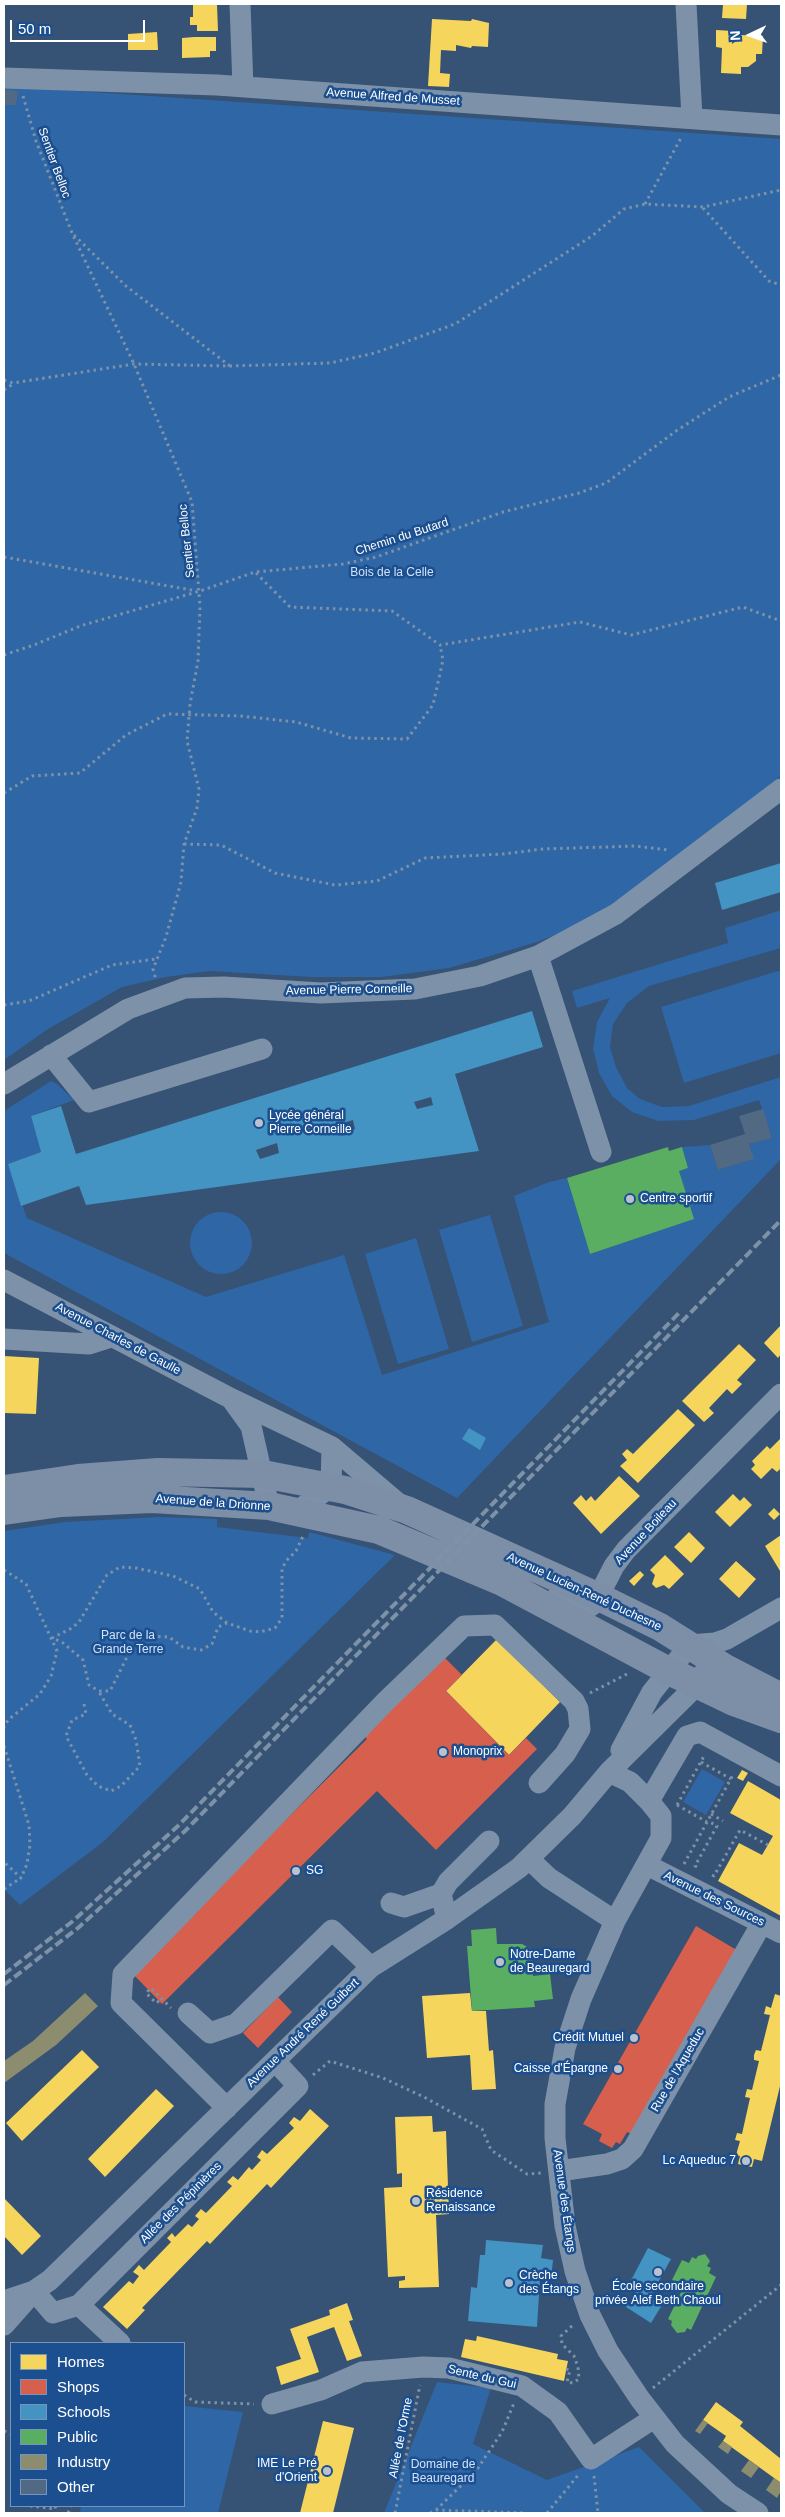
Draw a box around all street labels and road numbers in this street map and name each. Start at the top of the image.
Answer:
street label: Avenue Alfred de Musset [326,85,460,109]
street label: Sentier Belloc [35,126,73,200]
street label: Sentier Belloc [176,503,198,579]
street label: Chemin du Butard [354,515,450,559]
street label: Avenue Pierre Corneille [286,982,412,998]
street label: Avenue Charles de Gaulle [53,1300,183,1378]
street label: Avenue de la Drionne [155,1492,271,1514]
street label: Avenue Boileau [612,1496,680,1568]
street label: Avenue Lucien-René Duchesne [504,1550,664,1634]
street label: Avenue des Sources [661,1868,767,1930]
street label: Avenue André René Guibert [244,1976,362,2090]
street label: Rue de l'Aqueduc [648,2026,708,2114]
street label: Avenue des Étangs [550,2149,578,2253]
street label: Allée des Pépinières [137,2159,225,2247]
street label: Sente du Gui [446,2362,518,2392]
street label: Allée de l'Orme [386,2397,416,2479]

